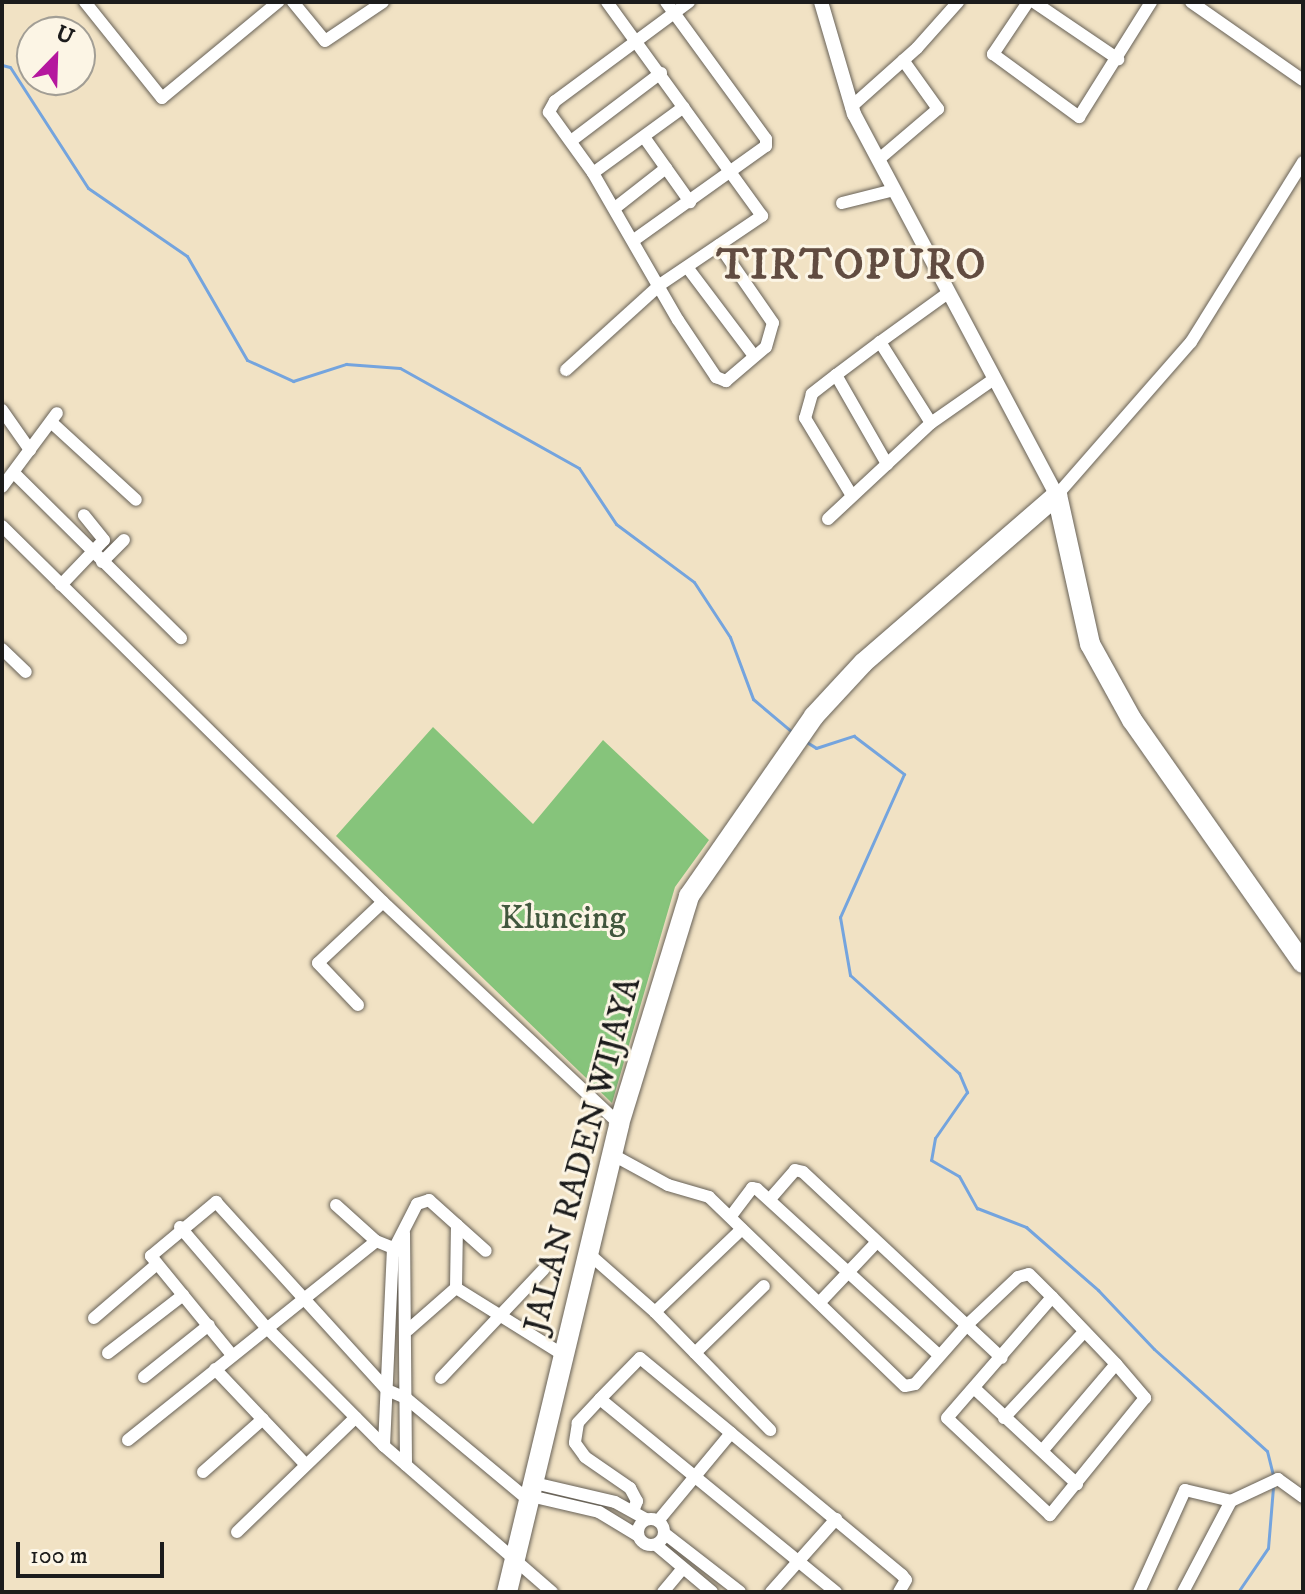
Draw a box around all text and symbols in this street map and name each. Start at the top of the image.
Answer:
north arrow [16,16,96,96]
text: U [52,20,78,51]
district label: TIRTOPURO [717,241,987,291]
park label: Kluncing [500,899,626,939]
street label: JALAN RADEN WIJAYA [516,973,650,1337]
scale bar [20,1526,168,1576]
text: 100 m [30,1541,88,1571]

